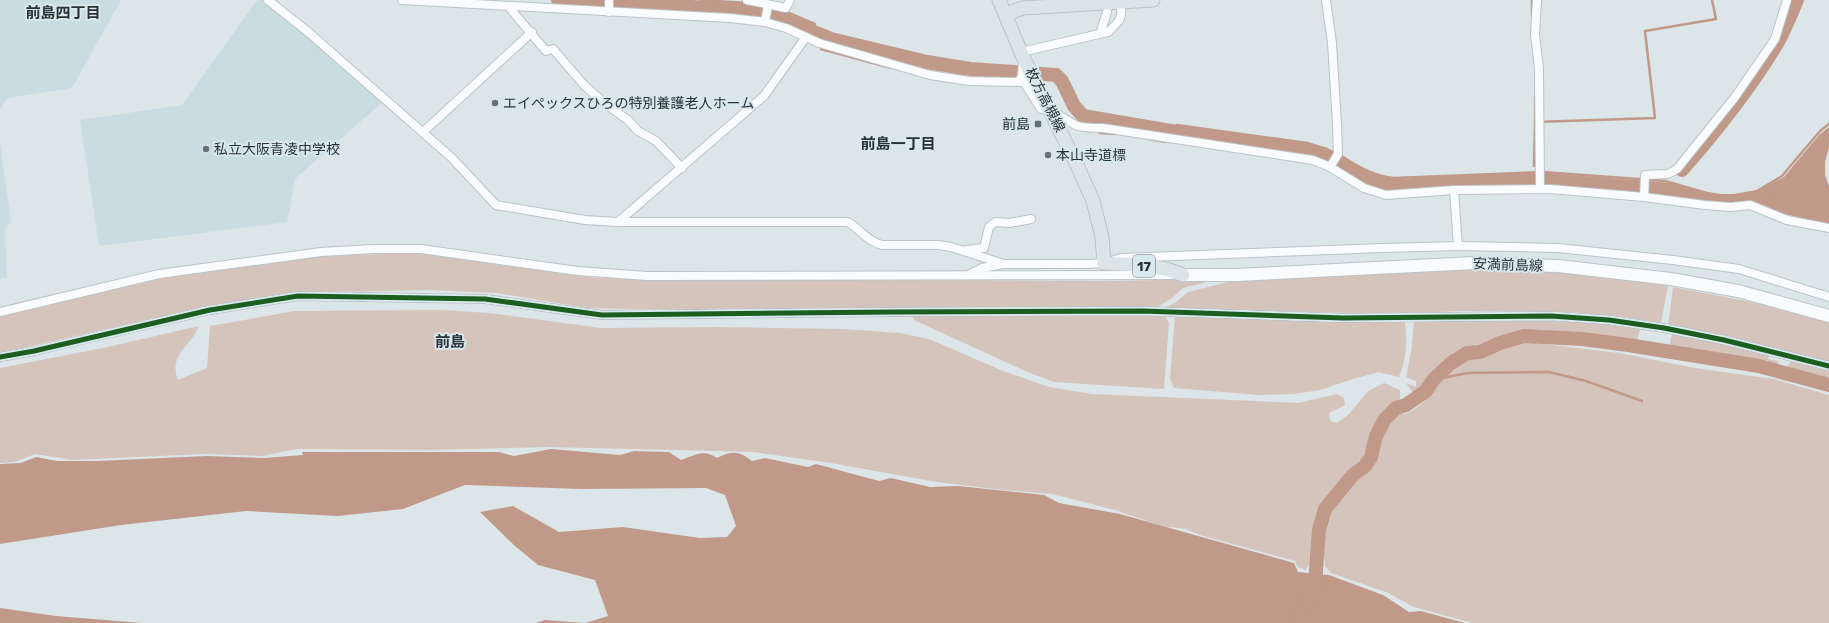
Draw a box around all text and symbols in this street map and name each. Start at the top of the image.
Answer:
district label: 前島四丁目 [25,4,101,22]
street label: 枚方高槻線 [1022,65,1068,135]
place label: エイぺックスひろの特別養護老人ホーム [503,95,754,112]
marker: エイぺックスひろの特別養護老人ホーム [490,98,500,108]
place label: 前島 [1002,116,1030,133]
marker: 前島 [1033,119,1043,129]
district label: 前島一丁目 [860,135,936,153]
place label: 私立大阪青凌中学校 [214,141,340,158]
marker: 私立大阪青凌中学校 [201,144,211,154]
place label: 本山寺道標 [1056,147,1126,164]
marker: 本山寺道標 [1043,150,1053,160]
road number: 17 [1133,255,1155,277]
street label: 安満前島線 [1473,255,1543,275]
district label: 前島 [435,333,465,351]

